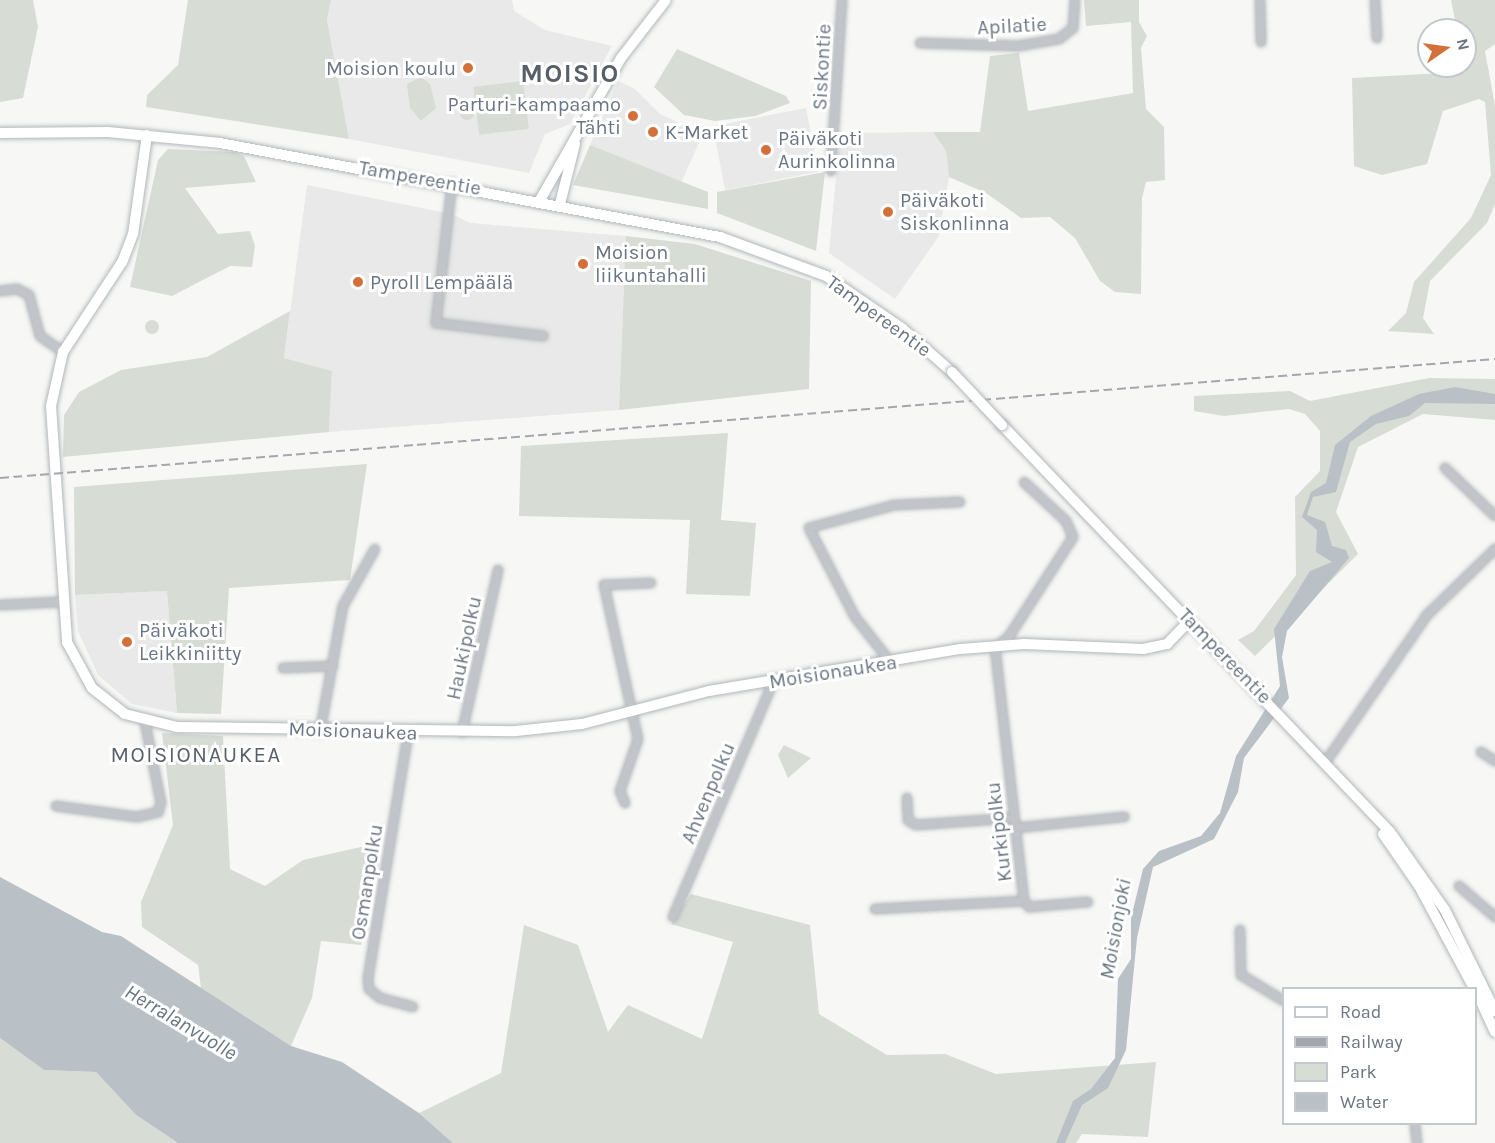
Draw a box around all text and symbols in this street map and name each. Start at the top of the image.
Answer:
street label: Apilatie [977,12,1047,40]
north arrow [1417,18,1477,78]
street label: Siskontie [808,23,836,111]
text: N [1453,37,1474,52]
place label: Moision koulu [326,56,456,80]
district label: MOISIO [520,58,620,90]
marker: Moision koulu [461,61,475,75]
place label: Parturi-kampaamo Tähti [448,92,621,139]
marker: Parturi-kampaamo Tähti [626,109,640,123]
place label: K-Market [665,120,748,144]
marker: K-Market [646,125,660,139]
place label: Päiväkoti Aurinkolinna [778,126,896,173]
marker: Päiväkoti Aurinkolinna [759,143,773,157]
street label: Tampereentie [357,155,483,201]
place label: Päiväkoti Siskonlinna [900,189,1010,236]
marker: Päiväkoti Siskonlinna [881,205,895,219]
place label: Moision liikuntahalli [595,240,707,287]
marker: Moision liikuntahalli [576,257,590,271]
place label: Pyroll Lempäälä [370,270,513,294]
street label: Tampereentie [822,270,936,362]
marker: Pyroll Lempäälä [351,275,365,289]
street label: Haukipolku [441,594,487,702]
street label: Tampereentie [1173,603,1277,709]
place label: Päiväkoti Leikkiniitty [139,618,241,665]
marker: Päiväkoti Leikkiniitty [120,635,134,649]
street label: Moisionaukea [767,650,899,694]
street label: Moisionaukea [288,717,418,745]
street label: Ahvenpolku [676,739,740,847]
district label: MOISIONAUKEA [110,743,282,769]
street label: Kurkipolku [981,781,1017,883]
street label: Osmanpolku [346,822,388,942]
water label: Moisionjoki [1094,877,1136,981]
water label: Herralanvuolle [120,979,242,1065]
legend [1282,987,1477,1125]
text: Road [1340,1001,1381,1023]
text: Railway [1340,1031,1403,1053]
text: Park [1340,1061,1377,1083]
text: Water [1340,1091,1388,1113]

